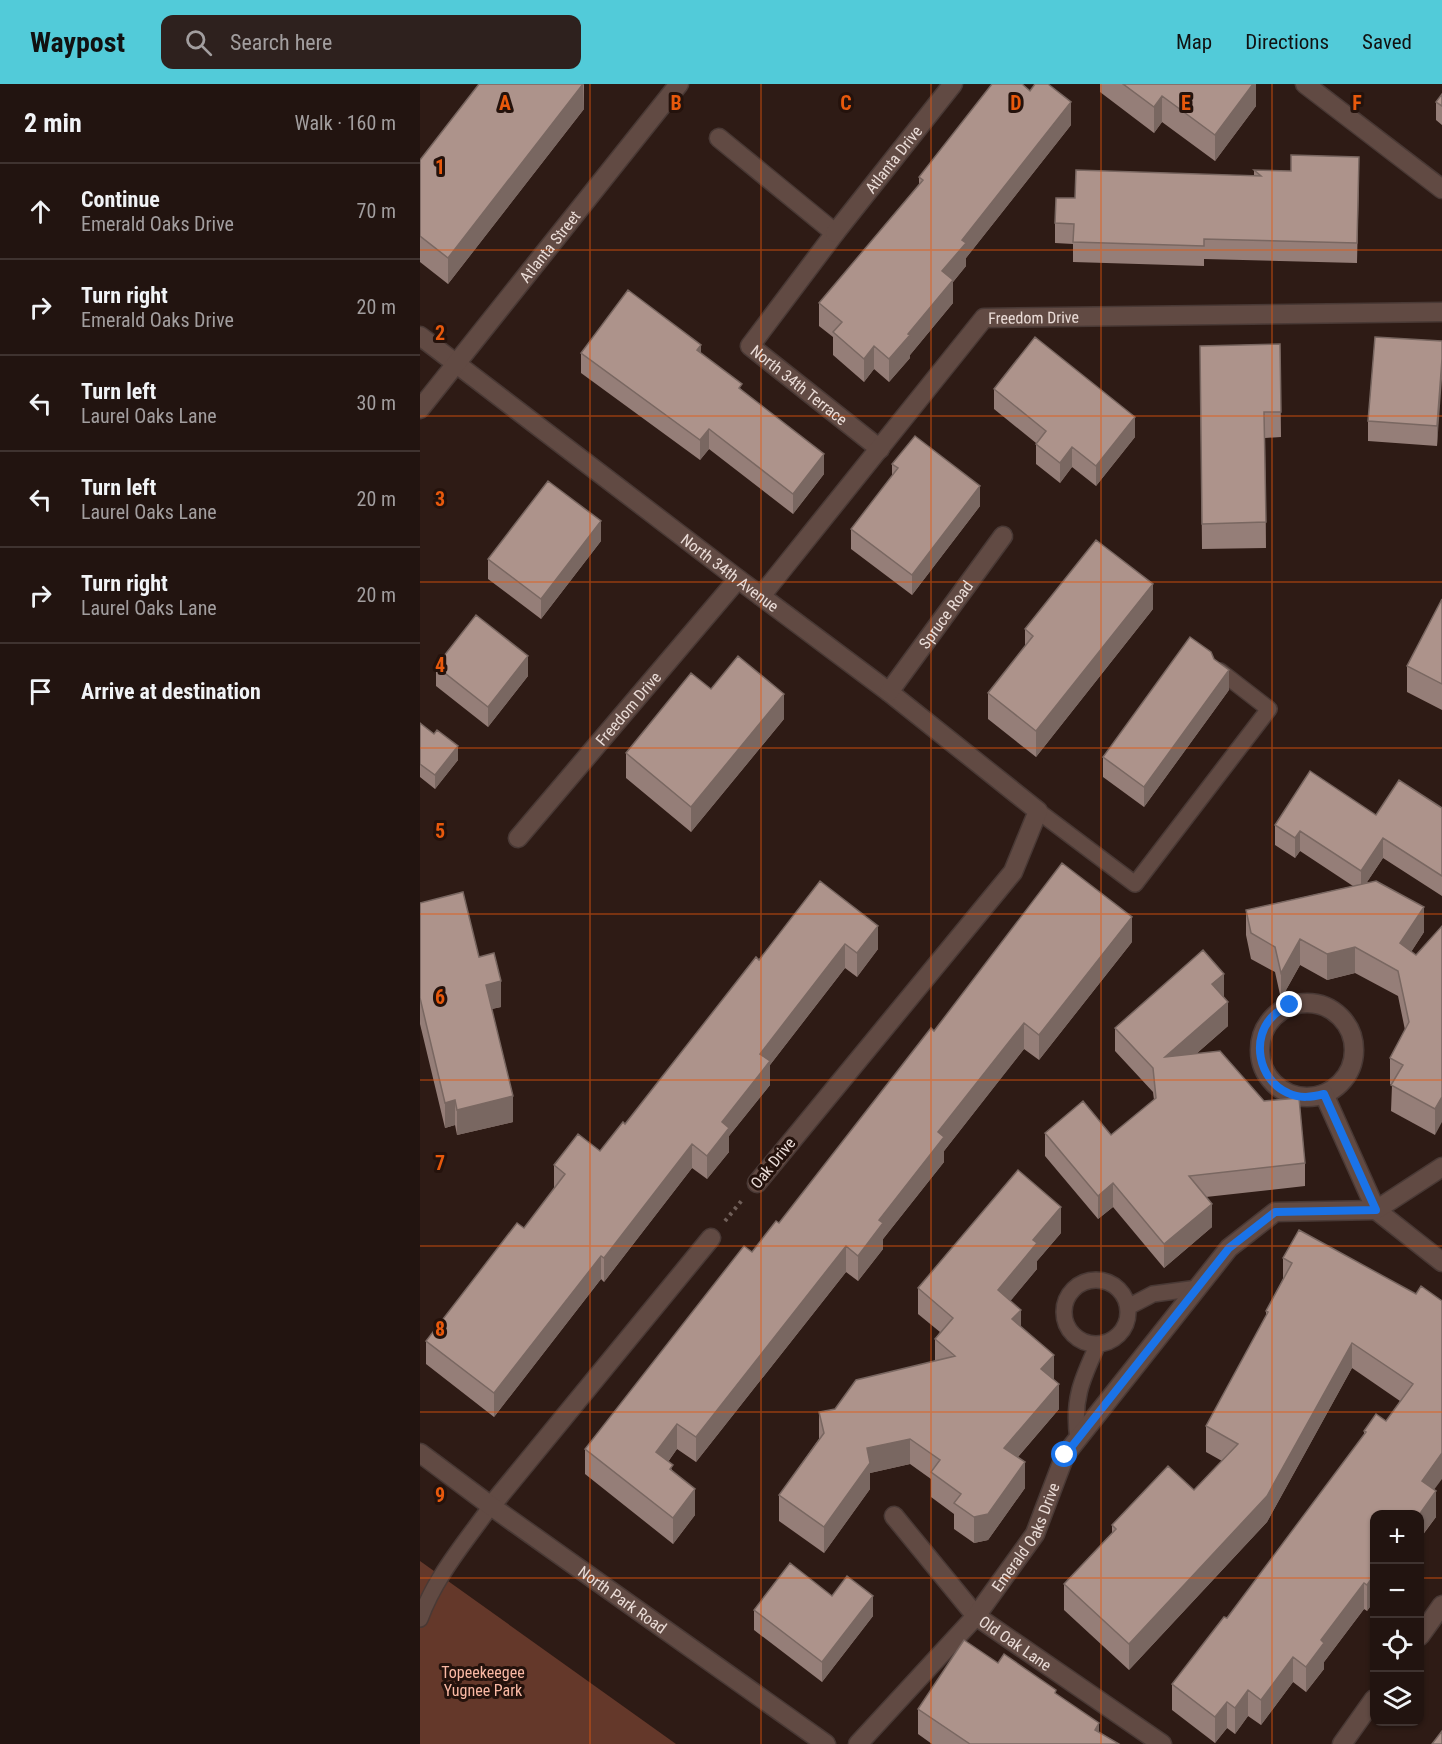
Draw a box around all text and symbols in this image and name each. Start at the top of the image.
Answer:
search box [161,15,581,69]
text: Waypost [30,26,125,59]
icon: search [182,26,215,59]
text: Search here [230,30,332,55]
text: Map [1176,30,1212,54]
text: Directions [1245,30,1329,54]
text: Saved [1362,30,1412,54]
text: A [499,91,511,115]
text: B [670,91,682,115]
text: C [840,91,852,115]
text: D [1010,91,1022,115]
text: E [1181,91,1191,115]
text: F [1352,91,1362,115]
text: 2 min [24,108,82,138]
text: Walk · 160 m [295,111,396,135]
street label: Atlanta Drive [861,122,926,197]
text: 1 [435,155,445,179]
text: Continue [81,187,160,212]
icon: ahead [24,195,57,228]
text: 70 m [357,199,396,223]
street label: Atlanta Street [515,206,584,286]
text: Emerald Oaks Drive [81,212,234,236]
text: Turn right [81,283,168,308]
icon: right [24,291,57,324]
text: 20 m [357,295,396,319]
street label: Freedom Drive [988,307,1079,327]
text: Emerald Oaks Drive [81,308,234,332]
text: 2 [435,321,445,345]
street label: North 34th Terrace [747,341,851,429]
text: Turn left [81,379,156,404]
icon: left [24,387,57,420]
text: 30 m [357,391,396,415]
text: Laurel Oaks Lane [81,404,217,428]
text: Turn left [81,475,156,500]
icon: left [24,483,57,516]
text: 20 m [357,487,396,511]
text: 3 [435,487,445,511]
text: Laurel Oaks Lane [81,500,217,524]
street label: North 34th Avenue [677,530,783,616]
text: Turn right [81,571,168,596]
street label: Spruce Road [915,577,977,652]
icon: right [24,579,57,612]
text: 20 m [357,583,396,607]
text: Laurel Oaks Lane [81,596,217,620]
text: 4 [435,653,445,677]
street label: Freedom Drive [591,668,665,749]
icon: arrive [24,675,57,708]
text: Arrive at destination [81,679,261,704]
text: 5 [435,819,445,843]
text: 6 [435,985,445,1009]
route end [1276,991,1302,1017]
street label: Oak Drive [747,1134,799,1192]
text: 7 [435,1151,445,1175]
text: 8 [435,1317,445,1341]
route start [1051,1441,1077,1467]
street label: Emerald Oaks Drive [987,1480,1063,1595]
text: 9 [435,1483,445,1507]
map controls [1370,1510,1424,1726]
button: + [1370,1510,1424,1564]
street label: North Park Road [575,1562,670,1637]
button: − [1370,1564,1424,1618]
street label: Old Oak Lane [975,1611,1055,1675]
button: locate [1370,1618,1424,1672]
park label: Topeekeegee Yugnee Park [441,1663,525,1700]
button: layers [1370,1672,1424,1726]

